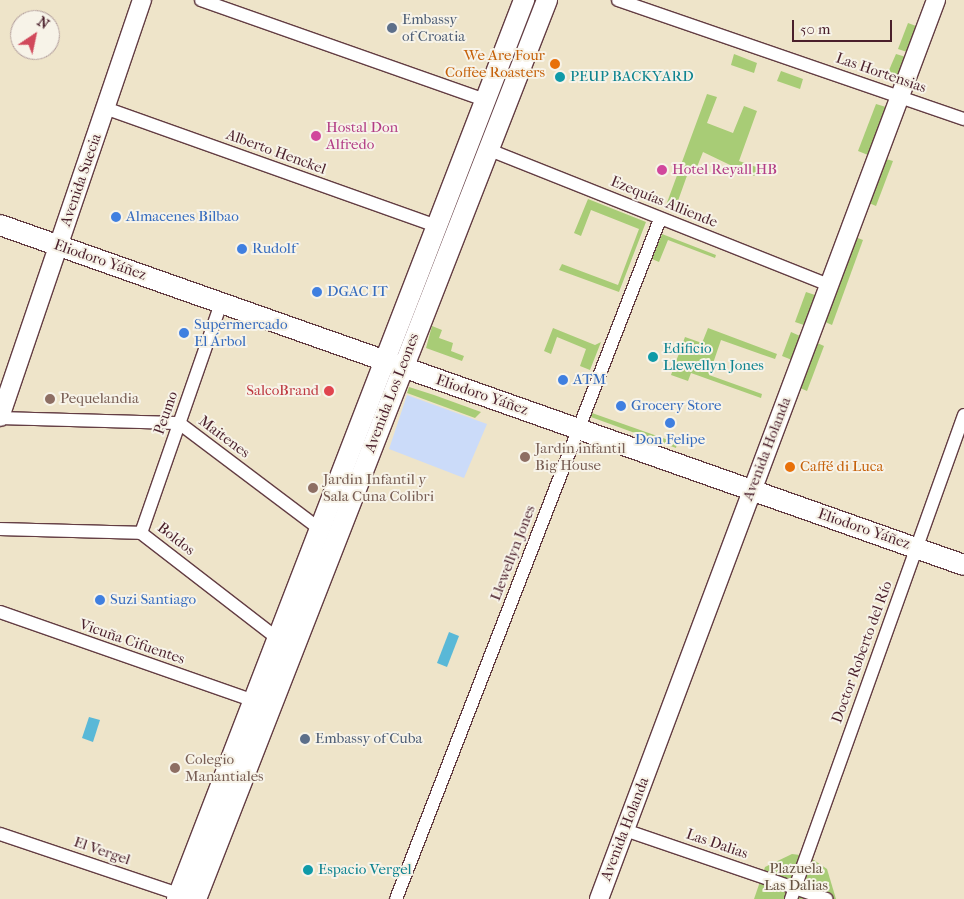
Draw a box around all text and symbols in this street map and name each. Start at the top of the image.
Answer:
north arrow [10,10,60,60]
place label: Embassy of Croatia [402,10,465,45]
scale bar [794,10,894,42]
text: N [34,13,52,33]
text: 50 m [800,20,830,38]
marker: Embassy of Croatia [386,22,398,34]
place label: We Are Four Coffee Roasters [445,46,545,81]
street label: Las Hortensias [833,49,929,97]
marker: We Are Four Coffee Roasters [549,58,561,70]
place label: PEUP BACKYARD [570,68,694,86]
marker: PEUP BACKYARD [554,71,566,83]
place label: Hostal Don Alfredo [326,118,398,153]
street label: Alberto Henckel [224,126,328,178]
marker: Hostal Don Alfredo [310,130,322,142]
street label: Avenida Suecia [57,131,105,229]
place label: Hotel Reyall HB [672,161,777,179]
marker: Hotel Reyall HB [656,164,668,176]
street label: Ezequías Alliende [608,172,720,232]
place label: Almacenes Bilbao [126,208,239,226]
marker: Almacenes Bilbao [110,211,122,223]
street label: Eliodoro Yáñez [51,236,149,284]
place label: Rudolf [252,240,296,258]
marker: Rudolf [236,243,248,255]
place label: DGAC IT [327,283,388,301]
marker: DGAC IT [311,286,323,298]
place label: Supermercado El Árbol [194,315,288,350]
marker: Supermercado El Árbol [178,327,190,339]
street label: Avenida Los Leones [361,331,423,455]
place label: Edificio Llewellyn Jones [663,339,764,374]
marker: Edificio Llewellyn Jones [647,351,659,363]
street label: Eliodoro Yáñez [433,371,531,419]
place label: ATM [573,371,606,389]
marker: ATM [557,374,569,386]
place label: SalcoBrand [246,382,319,400]
marker: SalcoBrand [323,385,335,397]
street label: Peumo [150,389,182,437]
place label: Pequelandia [60,390,139,408]
marker: Pequelandia [44,393,56,405]
street label: Avenida Holanda [739,395,795,503]
place label: Grocery Store [631,397,721,415]
marker: Grocery Store [615,400,627,412]
street label: Maitenes [195,412,253,462]
marker: Don Felipe [664,417,676,429]
place label: Don Felipe [635,431,705,449]
place label: Jardin infantil Big House [535,439,626,474]
marker: Jardin infantil Big House [519,451,531,463]
place label: Caffé di Luca [800,458,883,476]
marker: Caffé di Luca [784,461,796,473]
place label: Jardin Infantil y Sala Cuna Colibri [323,470,434,505]
marker: Jardin Infantil y Sala Cuna Colibri [307,482,319,494]
street label: Llewellyn Jones [487,503,539,603]
street label: Eliodoro Yáñez [815,505,913,553]
street label: Boldos [154,519,198,559]
street label: Doctor Roberto del Río [828,578,896,726]
place label: Suzi Santiago [110,591,196,609]
marker: Suzi Santiago [94,594,106,606]
street label: Vicuña Cifuentes [77,616,187,668]
place label: Embassy of Cuba [315,730,423,748]
marker: Embassy of Cuba [299,733,311,745]
place label: Colegio Manantiales [185,750,264,785]
marker: Colegio Manantiales [169,762,181,774]
street label: Avenida Holanda [597,775,653,883]
street label: Las Dalias [684,825,750,863]
street label: El Vergel [71,833,133,869]
park label: Plazuela Las Dalias [764,859,828,894]
place label: Espacio Vergel [318,861,412,879]
marker: Espacio Vergel [302,864,314,876]

